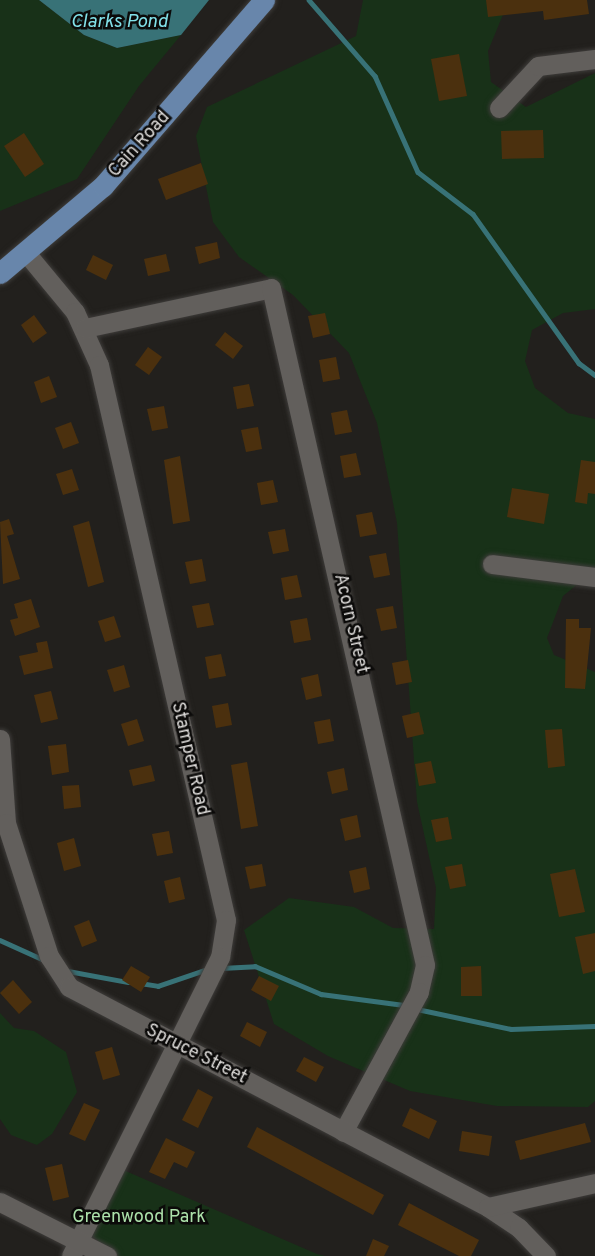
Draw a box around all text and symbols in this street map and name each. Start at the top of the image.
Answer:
water label: Clarks Pond [70,12,168,34]
street label: Cain Road [105,107,175,183]
street label: Acorn Street [328,572,372,676]
street label: Stamper Road [165,700,213,818]
street label: Spruce Street [142,1020,250,1090]
park label: Greenwood Park [72,1207,206,1229]

